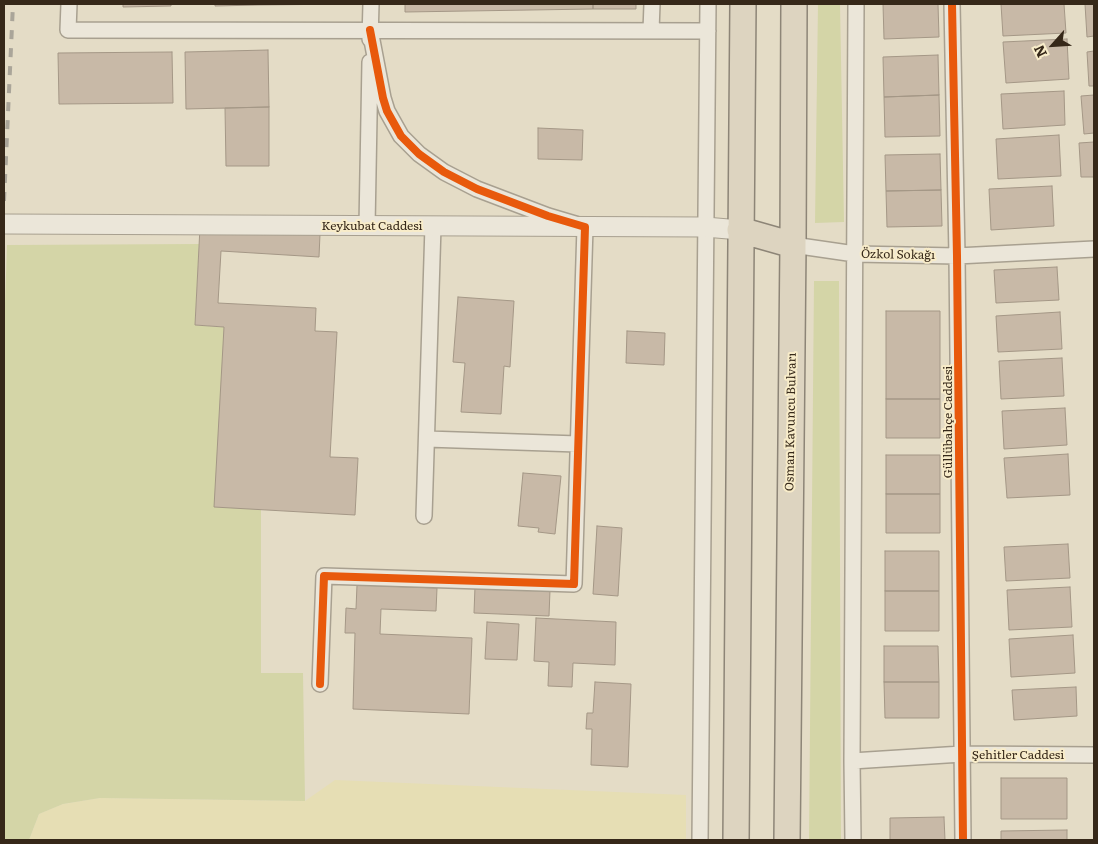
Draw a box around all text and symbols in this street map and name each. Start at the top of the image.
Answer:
north arrow [1028,20,1078,70]
text: N [1028,42,1051,61]
street label: Keykubat Caddesi [321,219,423,233]
street label: Özkol Sokağı [861,247,935,263]
street label: Osman Kavuncu Bulvarı [783,353,799,491]
street label: Güllübahçe Caddesi [941,366,955,478]
street label: Şehitler Caddesi [972,748,1064,762]

